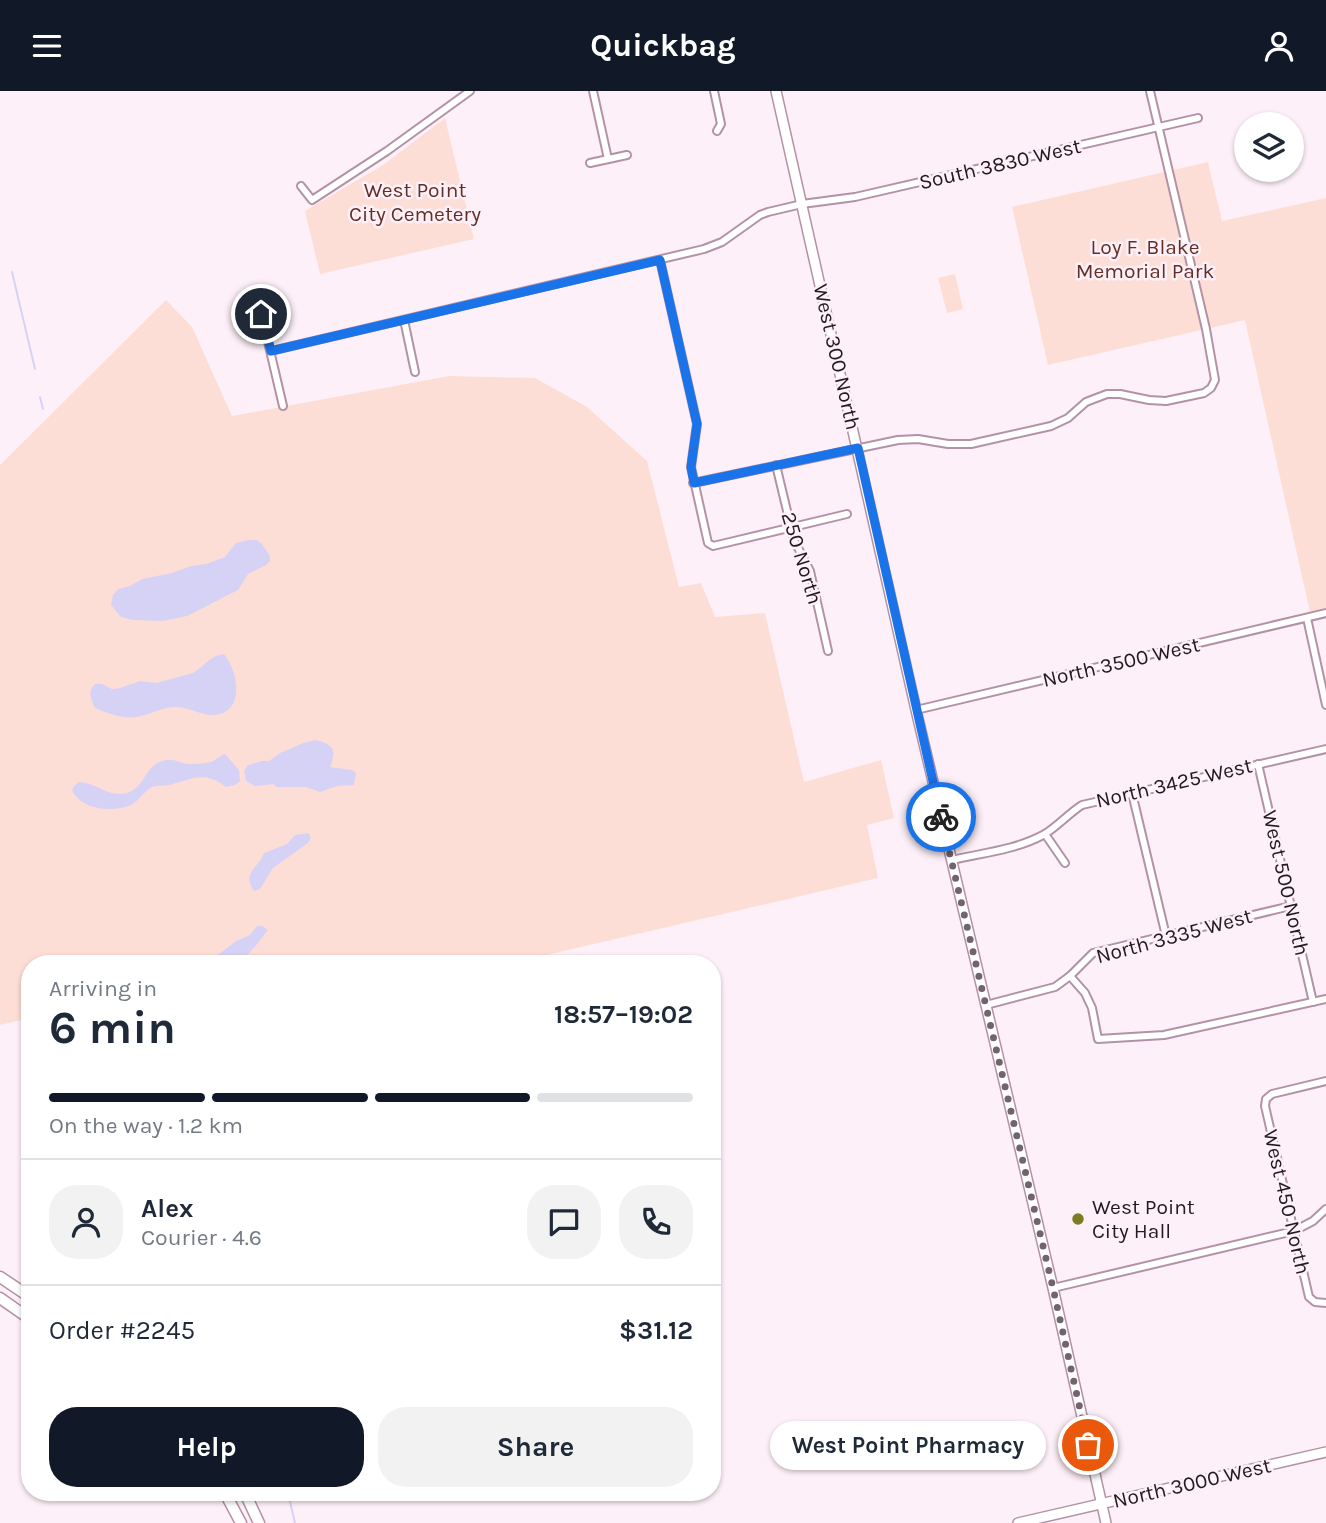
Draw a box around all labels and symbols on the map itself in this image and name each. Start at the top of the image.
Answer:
street label: South 3830 West [917,134,1083,194]
park label: West Point City Cemetery [349,178,481,226]
park label: Loy F. Blake Memorial Park [1076,235,1214,283]
street label: West 300 North [809,282,865,432]
pin [231,284,291,344]
street label: 250 North [777,509,827,607]
street label: North 3500 West [1040,632,1202,692]
street label: North 3425 West [1093,753,1255,813]
courier [906,782,976,852]
street label: West 500 North [1258,808,1314,958]
street label: North 3335 West [1093,904,1255,968]
street label: West 450 North [1259,1127,1315,1277]
place label: West Point City Hall [1092,1195,1195,1243]
marker: West Point City Hall [1070,1211,1086,1227]
pin [1058,1415,1118,1475]
callout: West Point Pharmacy [769,1421,1046,1469]
street label: North 3000 West [1111,1453,1274,1513]

